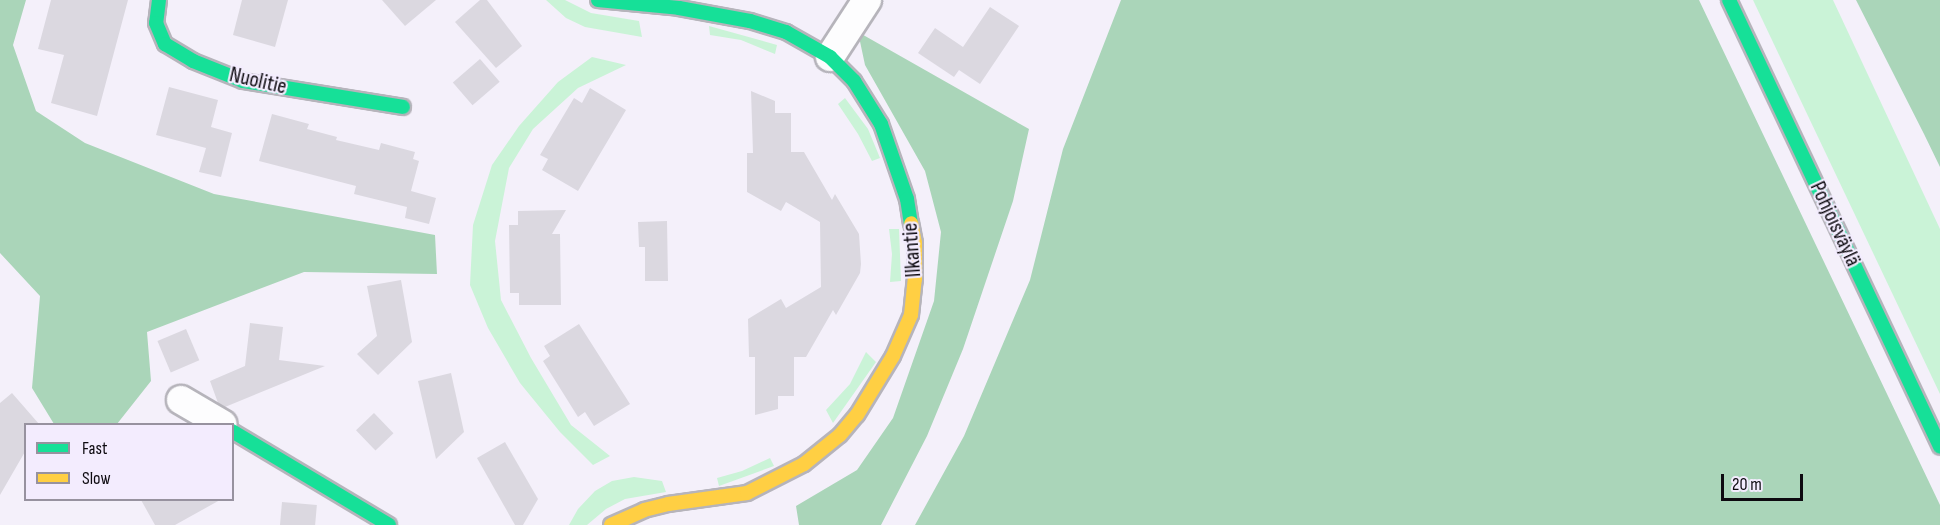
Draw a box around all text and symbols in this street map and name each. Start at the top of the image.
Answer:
street label: Nuolitie [227,62,289,100]
street label: Pohjoisväylä [1804,177,1866,271]
street label: Ilkantie [897,222,927,278]
legend [24,423,234,501]
text: Fast [82,438,107,459]
scale bar [1724,462,1806,500]
text: Slow [82,468,111,489]
text: 20 m [1732,474,1762,495]

